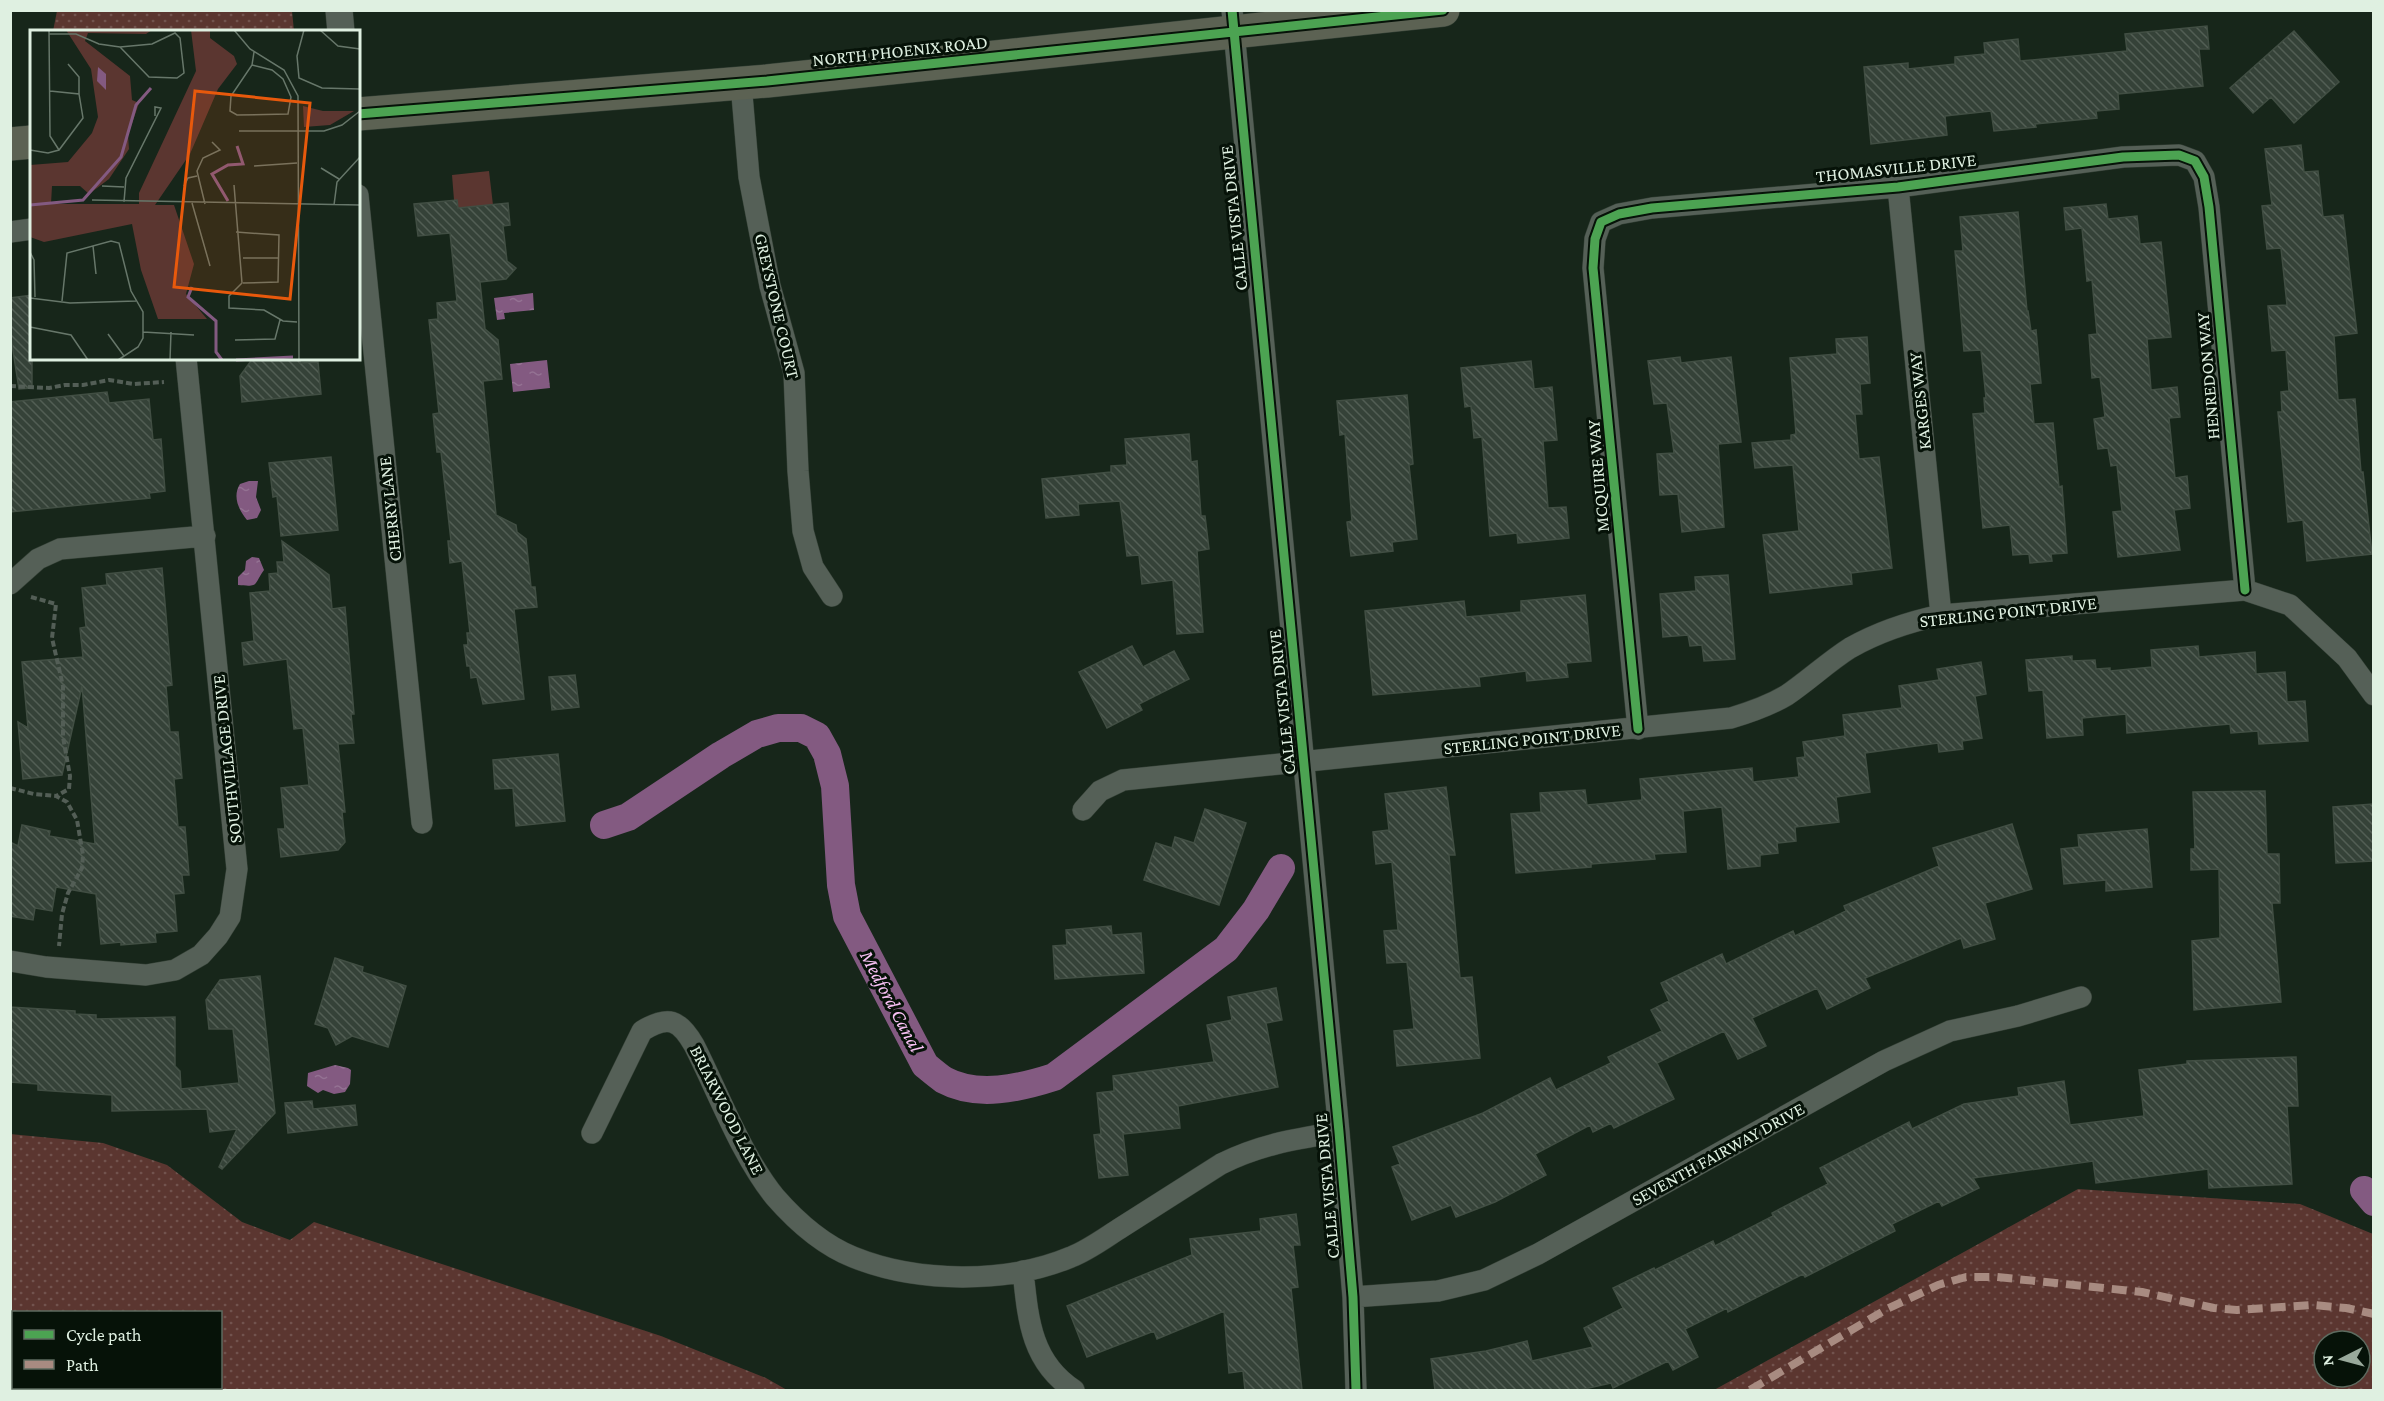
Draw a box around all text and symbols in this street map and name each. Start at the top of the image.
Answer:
inset map [30,30,360,360]
street label: NORTH PHOENIX ROAD [811,32,989,70]
street label: CALLE VISTA DRIVE [1216,144,1252,292]
street label: THOMASVILLE DRIVE [1815,150,1977,186]
street label: GREYSTONE COURT [751,231,804,381]
street label: HENREDON WAY [2192,311,2224,440]
street label: KARGES WAY [1905,351,1935,451]
street label: MCQUIRE WAY [1583,419,1613,533]
street label: CHERRY LANE [375,455,405,562]
street label: STERLING POINT DRIVE [1918,593,2098,631]
street label: CALLE VISTA DRIVE [1264,628,1300,776]
street label: SOUTHVILLAGE DRIVE [208,673,246,844]
street label: STERLING POINT DRIVE [1442,720,1622,758]
water label: Medford Canal [855,945,929,1057]
street label: BRIARWOOD LANE [686,1042,768,1178]
street label: SEVENTH FAIRWAY DRIVE [1628,1098,1808,1210]
street label: CALLE VISTA DRIVE [1311,1112,1343,1260]
legend [12,1311,222,1389]
text: Cycle path [66,1325,142,1345]
north arrow [2312,1329,2372,1389]
text: N [2319,1354,2337,1367]
text: Path [66,1355,99,1375]

